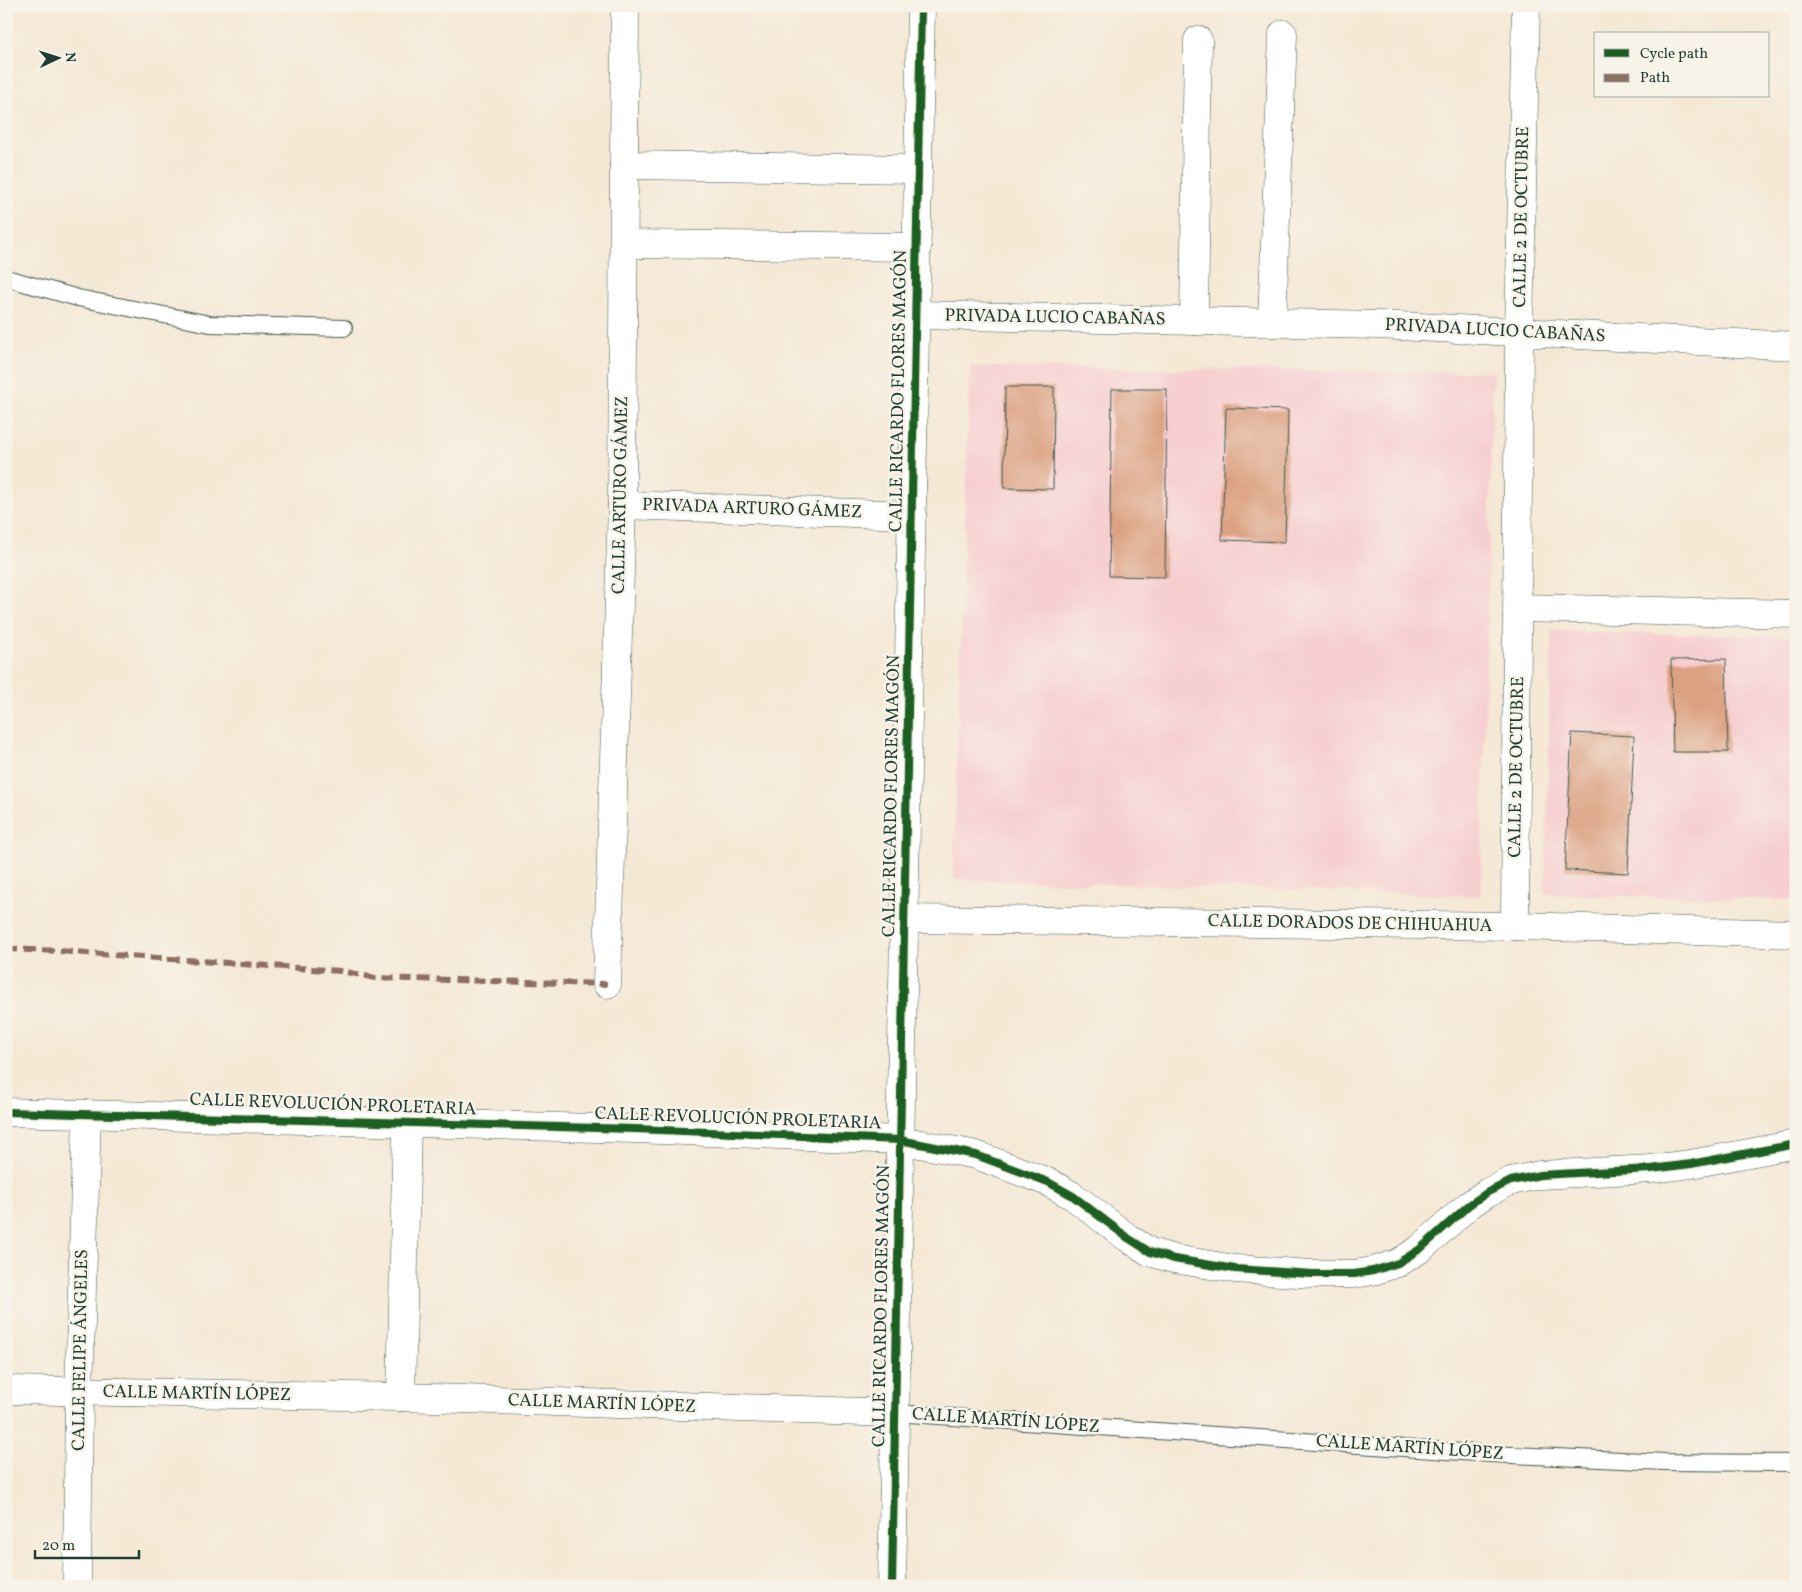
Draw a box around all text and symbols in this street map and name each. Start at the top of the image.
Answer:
north arrow [32,32,82,82]
legend [1594,32,1770,98]
text: Cycle path [1640,44,1708,65]
text: N [60,51,79,63]
text: Path [1640,68,1670,89]
street label: CALLE 2 DE OCTUBRE [1508,126,1536,308]
street label: CALLE RICARDO FLORES MAGÓN [884,250,914,532]
street label: PRIVADA LUCIO CABAÑAS [944,304,1166,332]
street label: PRIVADA LUCIO CABAÑAS [1384,313,1606,349]
street label: CALLE ARTURO GÁMEZ [607,396,635,594]
street label: PRIVADA ARTURO GÁMEZ [641,493,863,525]
street label: CALLE RICARDO FLORES MAGÓN [877,655,907,937]
street label: CALLE 2 DE OCTUBRE [1503,676,1531,858]
street label: CALLE DORADOS DE CHIHUAHUA [1208,909,1493,939]
street label: CALLE REVOLUCIÓN PROLETARIA [189,1088,477,1123]
street label: CALLE REVOLUCIÓN PROLETARIA [594,1102,882,1137]
street label: CALLE RICARDO FLORES MAGÓN [867,1165,897,1447]
street label: CALLE FELIPE ÁNGELES [67,1249,95,1451]
street label: CALLE MARTÍN LÓPEZ [103,1380,291,1408]
street label: CALLE MARTÍN LÓPEZ [507,1388,697,1420]
street label: CALLE MARTÍN LÓPEZ [911,1402,1101,1440]
street label: CALLE MARTÍN LÓPEZ [1315,1429,1505,1467]
scale bar [35,1527,139,1559]
text: 20 m [42,1536,75,1557]

